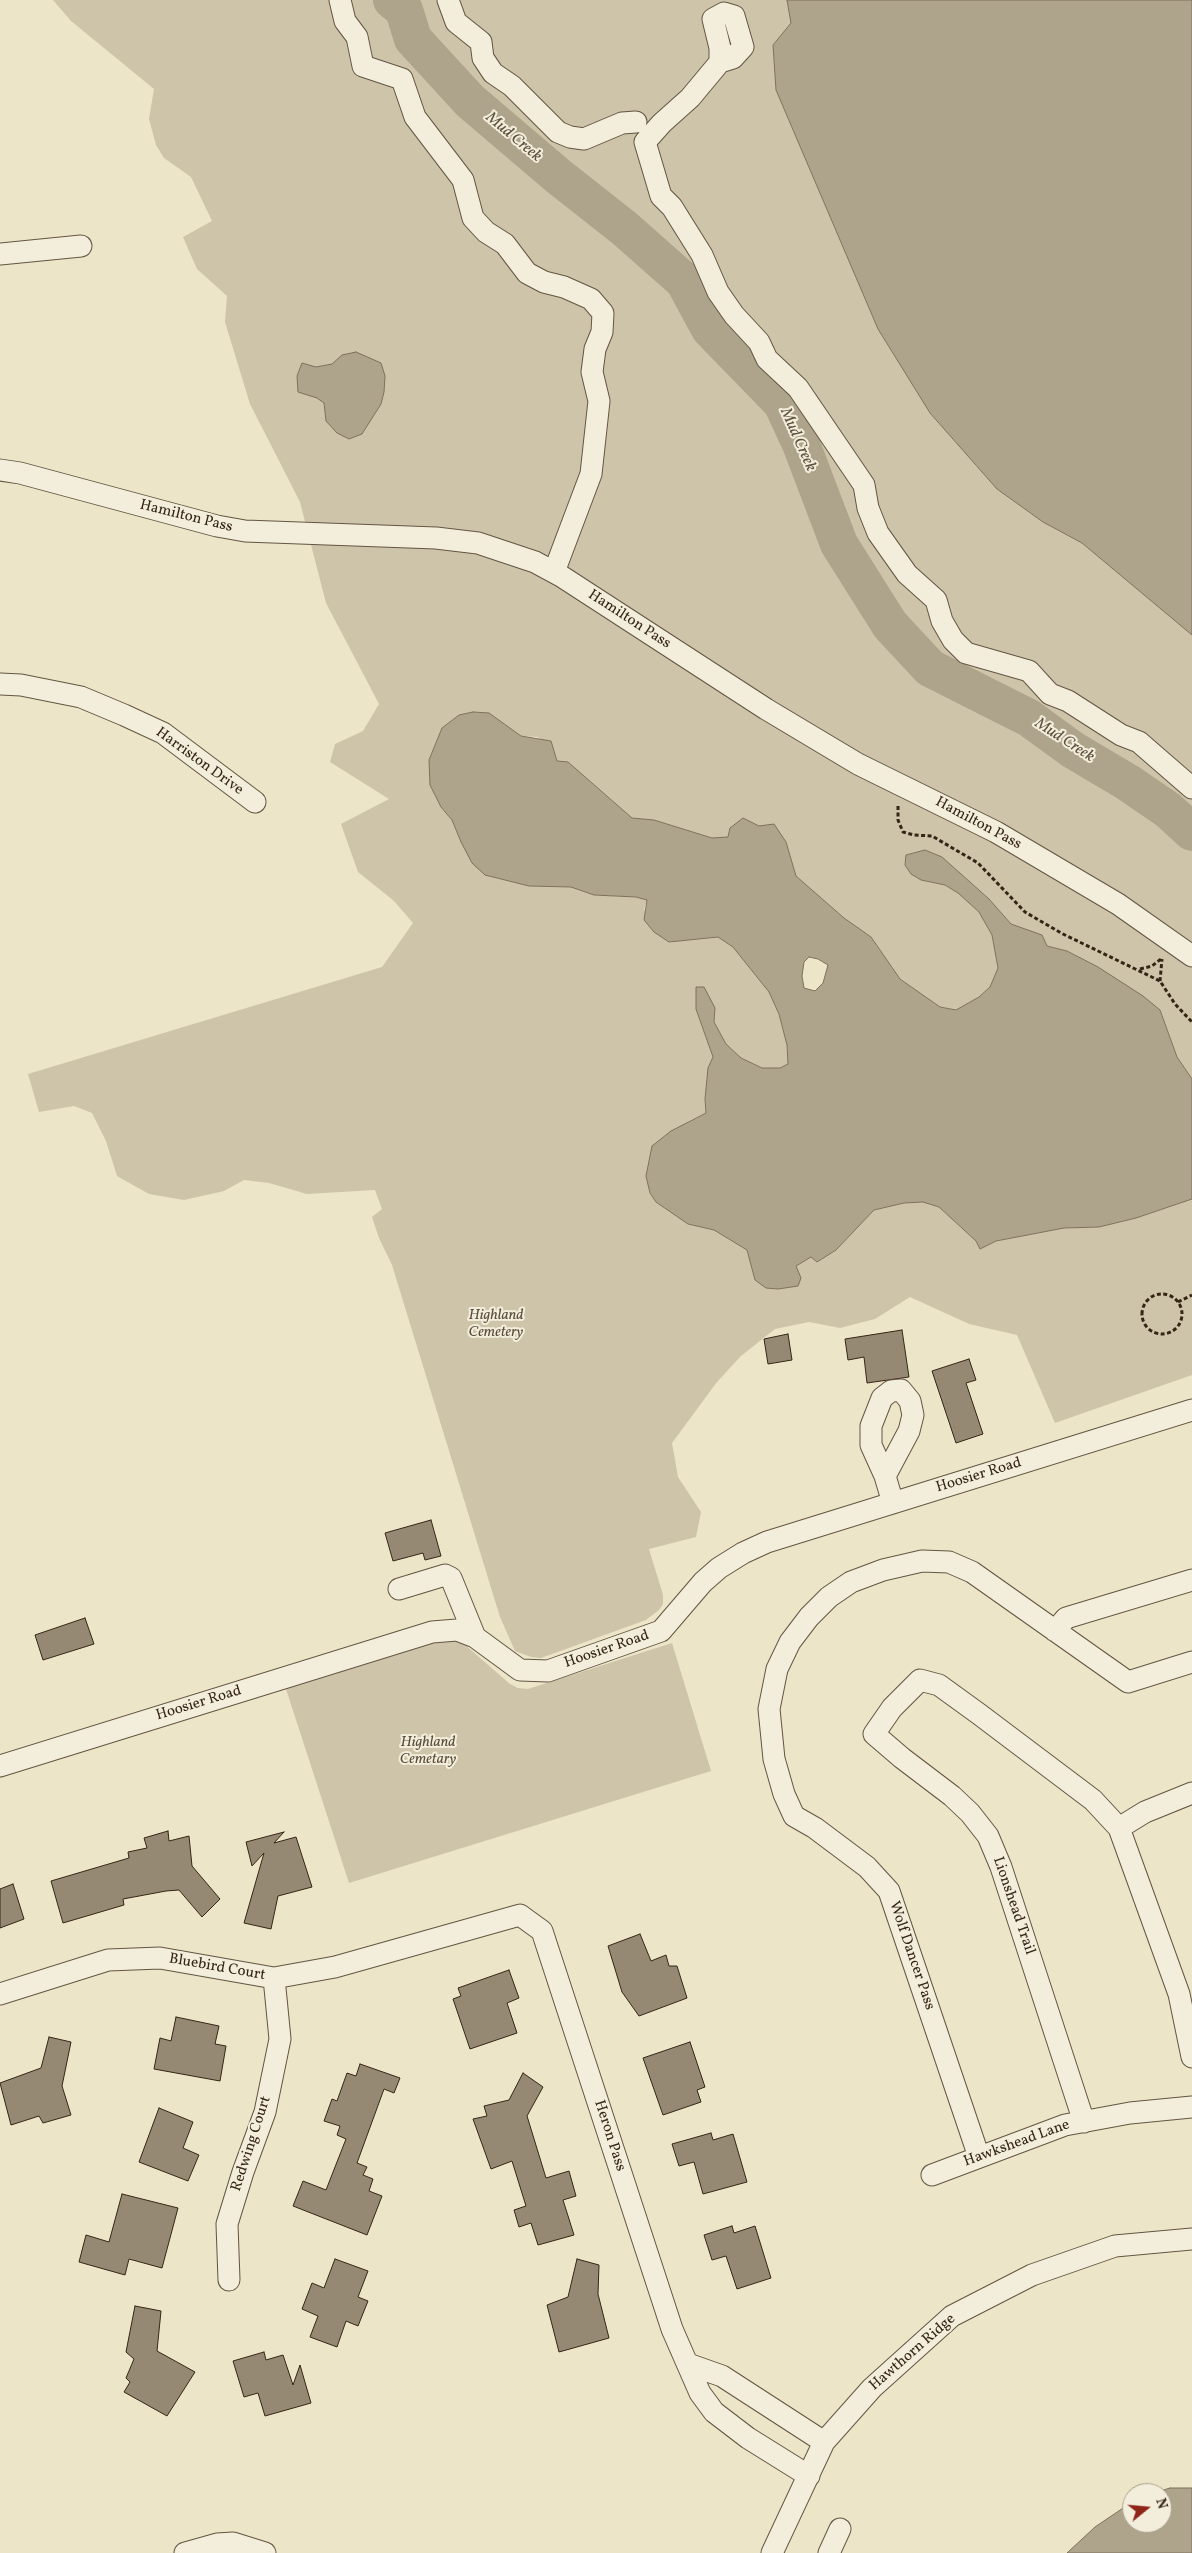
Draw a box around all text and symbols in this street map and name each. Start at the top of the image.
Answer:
water label: Mud Creek [481,109,545,167]
water label: Mud Creek [775,405,819,475]
street label: Hamilton Pass [138,497,234,537]
street label: Hamilton Pass [584,587,674,653]
water label: Mud Creek [1031,715,1097,767]
street label: Harriston Drive [152,724,246,800]
street label: Hamilton Pass [932,794,1024,854]
park label: Highland Cemetery [468,1307,524,1342]
street label: Hoosier Road [934,1454,1024,1498]
street label: Hoosier Road [562,1627,652,1673]
street label: Hoosier Road [154,1682,244,1726]
park label: Highland Cemetary [400,1734,456,1769]
street label: Lionshead Trail [988,1855,1038,1957]
street label: Wolf Dancer Pass [884,1899,938,2013]
street label: Bluebird Court [167,1951,267,1985]
street label: Redwing Court [228,2094,276,2194]
street label: Heron Pass [589,2098,629,2174]
street label: Hawkshead Lane [962,2116,1072,2172]
street label: Hawthorn Ridge [866,2311,960,2395]
north arrow [1122,2483,1172,2533]
text: N [1150,2496,1171,2511]

